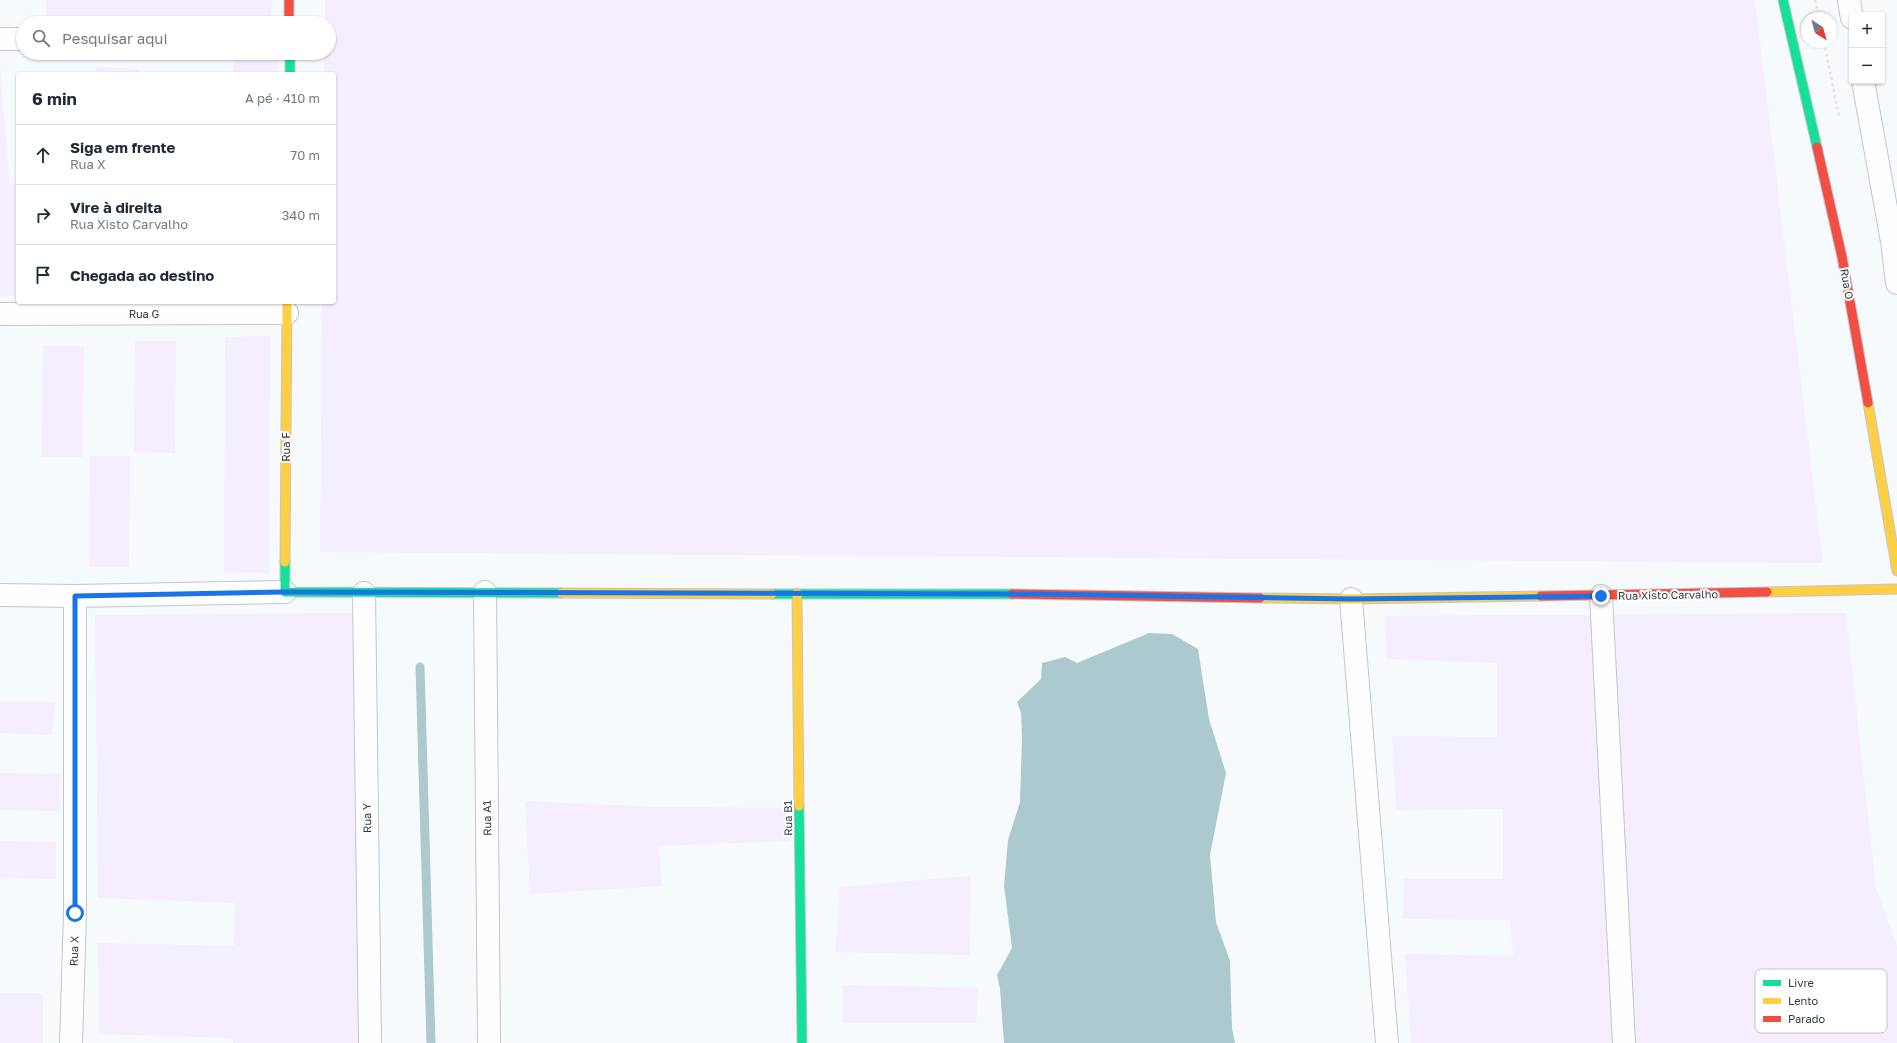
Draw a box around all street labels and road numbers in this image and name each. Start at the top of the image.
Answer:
street label: Rua O [1838,268,1857,300]
street label: Rua G [129,307,160,320]
street label: Rua F [279,432,292,462]
street label: Rua Xisto Carvalho [1618,587,1718,602]
street label: Rua A1 [480,800,493,836]
street label: Rua B1 [781,800,794,836]
street label: Rua Y [360,803,373,833]
street label: Rua X [66,936,81,966]

